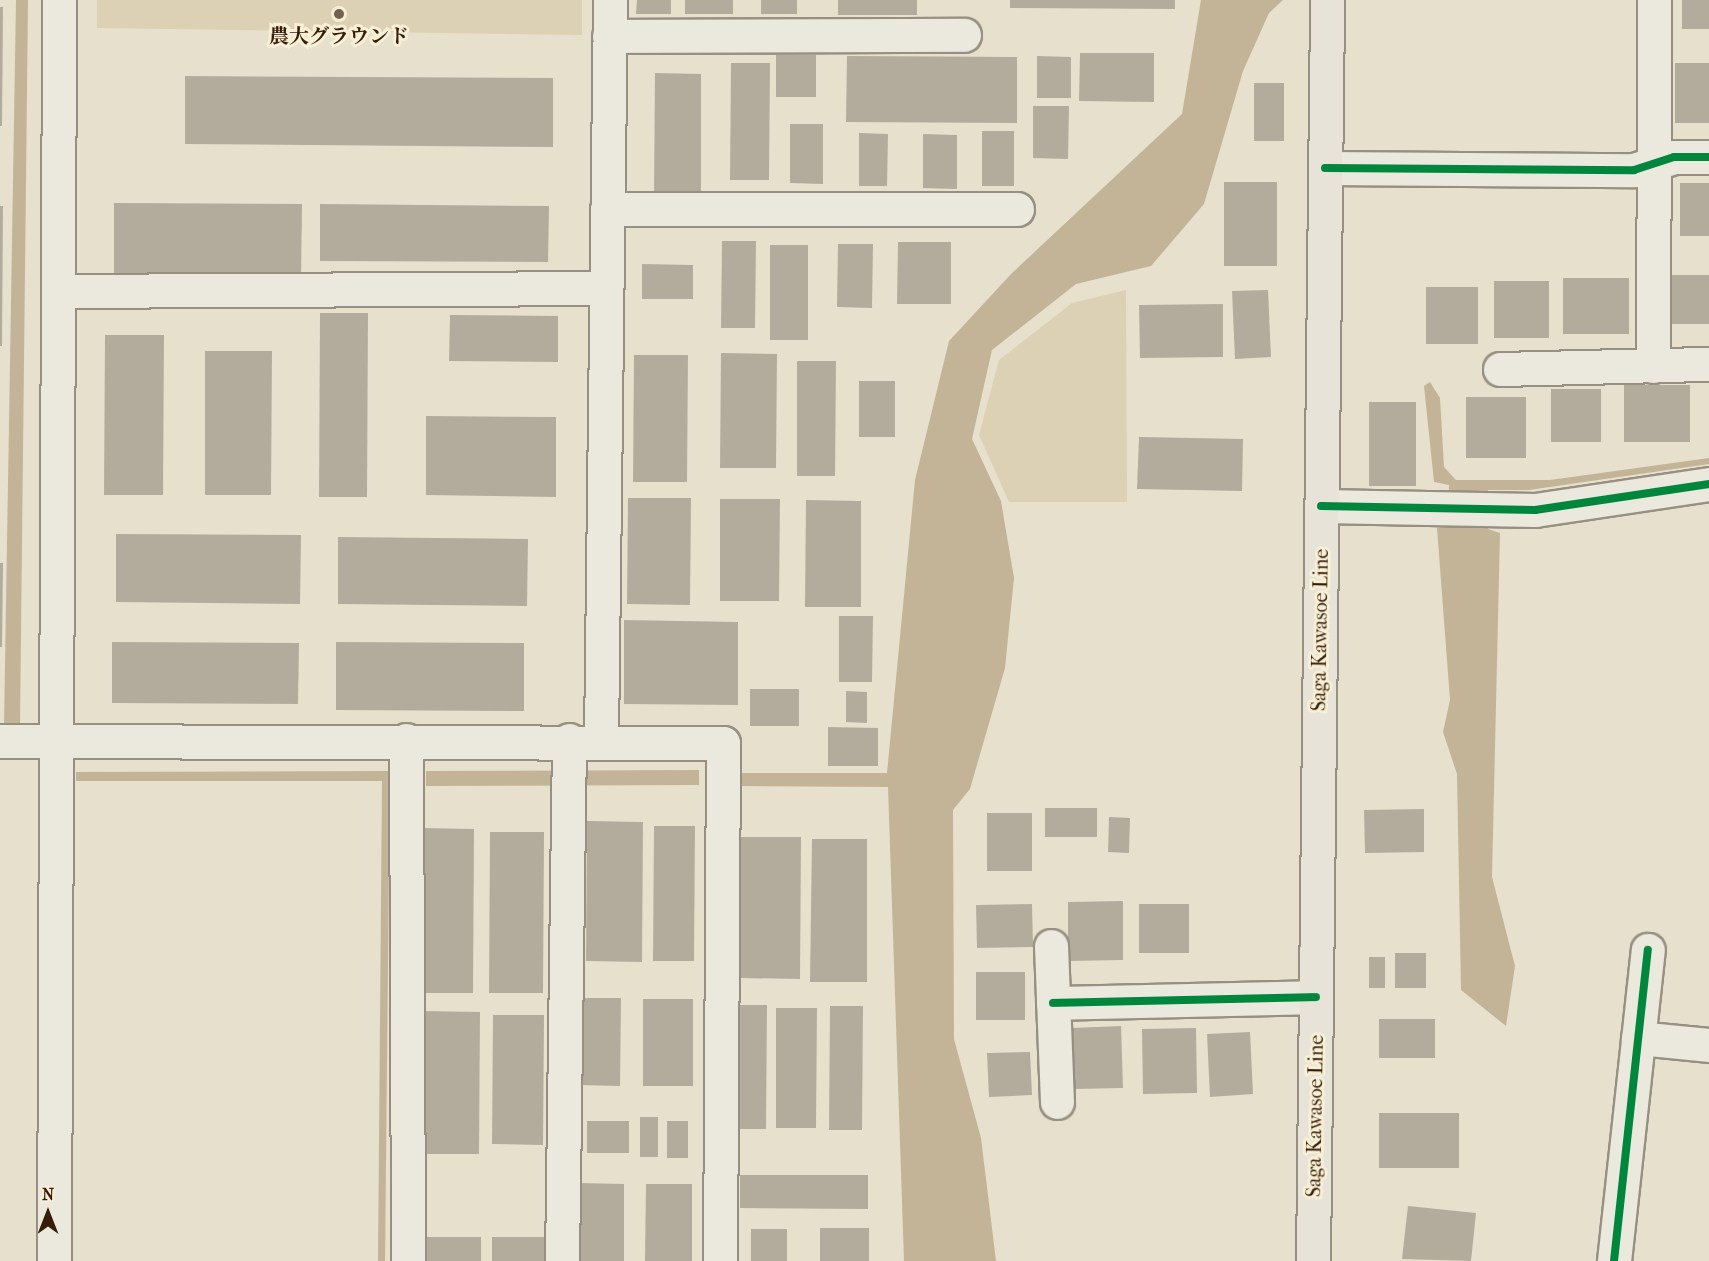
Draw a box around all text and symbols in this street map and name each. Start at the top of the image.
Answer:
marker: 農大グラウンド [332,7,346,21]
place label: 農大グラウンド [269,24,409,48]
street label: Saga Kawasoe Line [1307,549,1333,711]
street label: Saga Kawasoe Line [1302,1035,1328,1197]
north arrow [18,1183,78,1243]
text: N [42,1185,54,1204]

